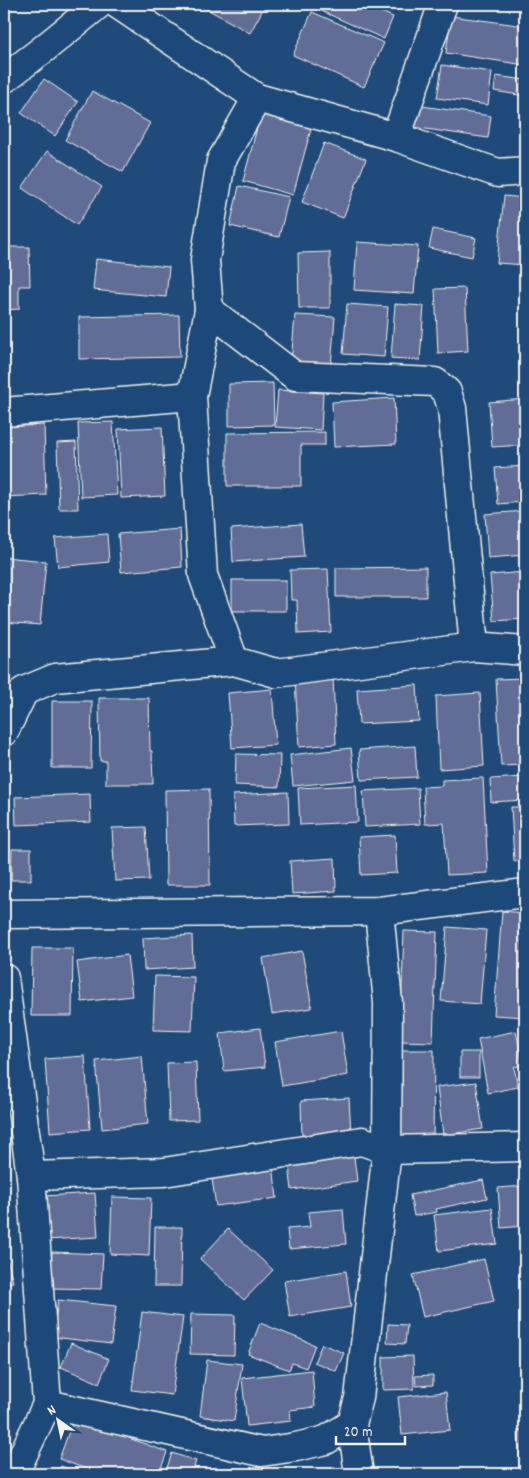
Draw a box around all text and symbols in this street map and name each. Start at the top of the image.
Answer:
north arrow [32,1396,82,1446]
text: N [44,1400,60,1421]
scale bar [336,1413,405,1445]
text: 20 m [344,1422,372,1444]

